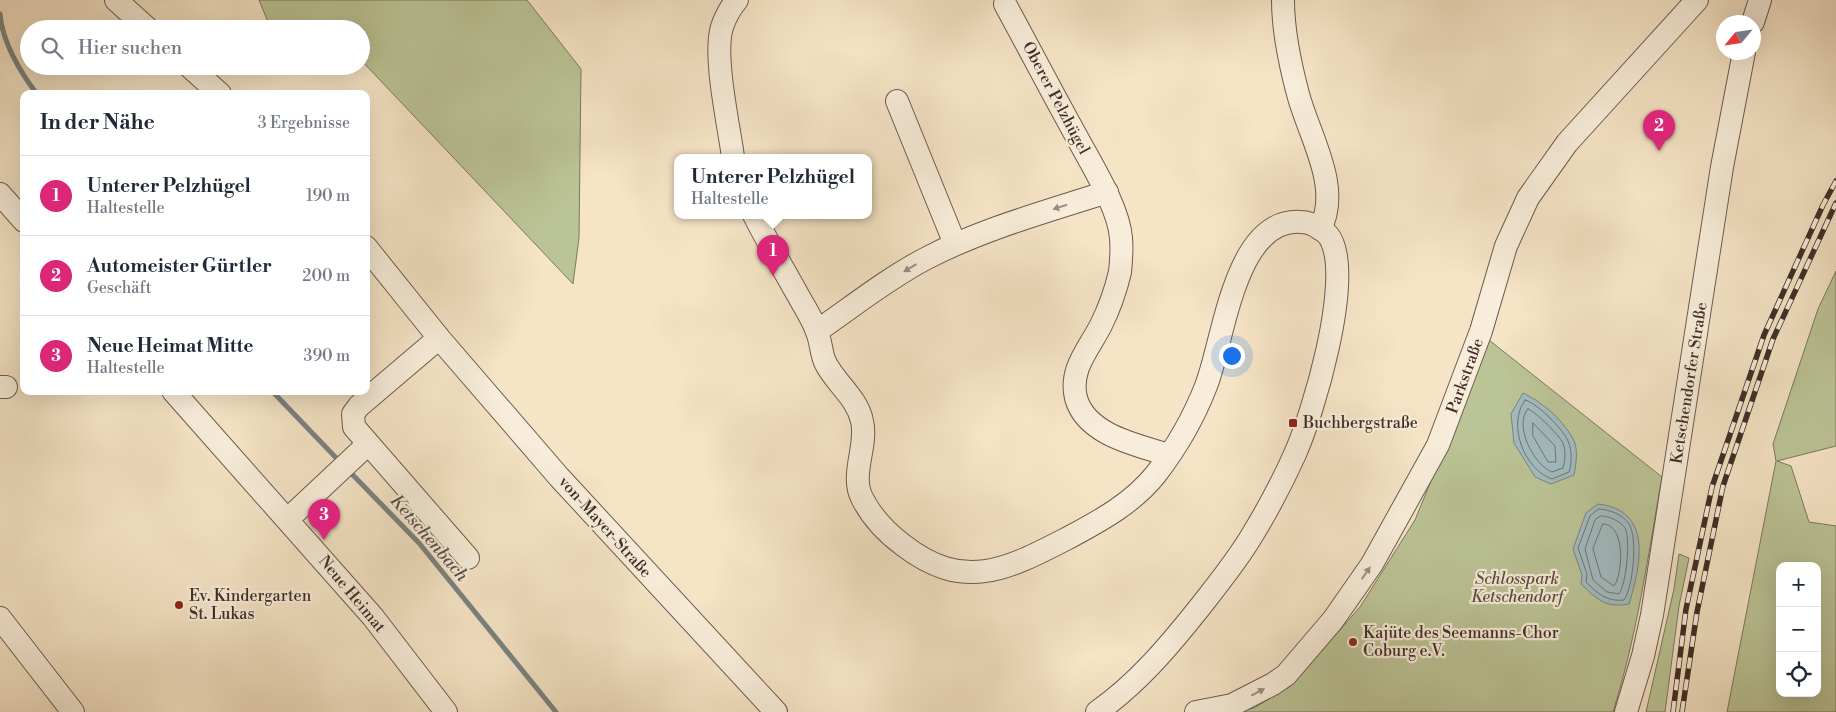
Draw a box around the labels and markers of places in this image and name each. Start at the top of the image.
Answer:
pin: 2 [1643,110,1675,151]
pin: 1 [757,235,789,276]
place label: Buchbergstraße [1302,413,1418,433]
marker: Buchbergstraße [1287,417,1299,429]
pin: 3 [308,499,340,540]
place label: Ev. Kindergarten St. Lukas [189,586,312,624]
marker: Ev. Kindergarten St. Lukas [173,599,185,611]
place label: Kajüte des Seemanns-Chor Coburg e.V. [1363,623,1559,661]
marker: Kajüte des Seemanns-Chor Coburg e.V. [1347,636,1359,648]

